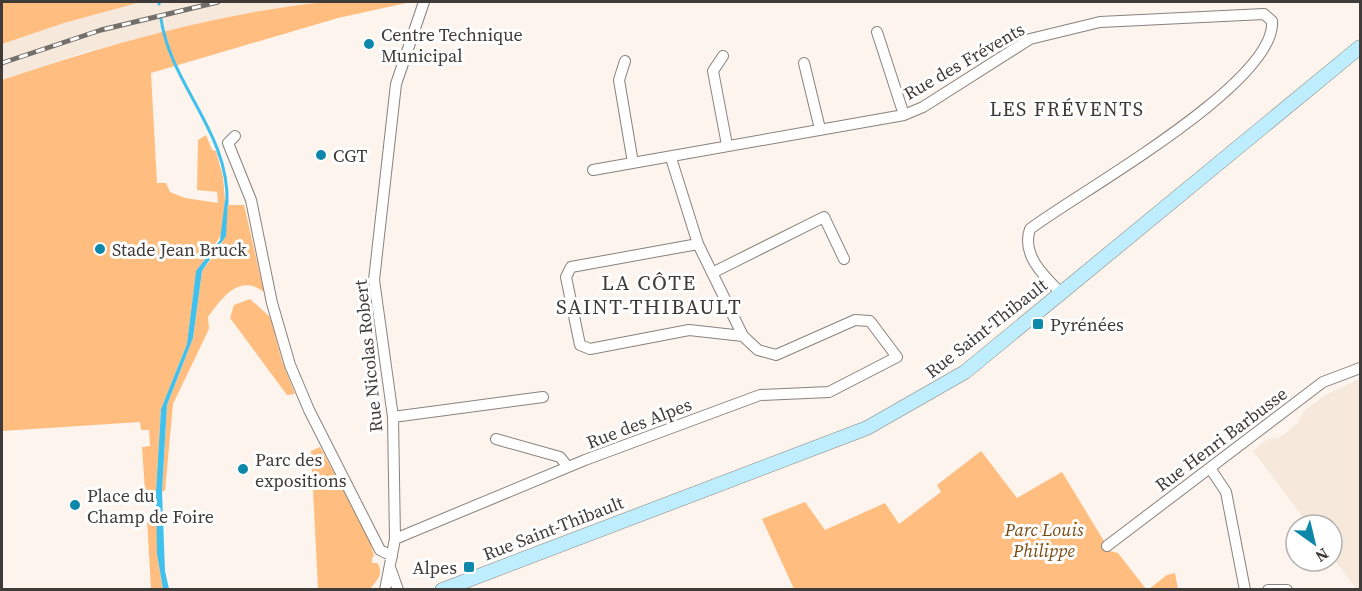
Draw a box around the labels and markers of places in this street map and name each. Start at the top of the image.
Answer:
place label: Centre Technique Municipal [381,22,523,68]
marker: Centre Technique Municipal [362,37,376,51]
place label: CGT [333,143,367,168]
marker: CGT [314,148,328,162]
place label: Stade Jean Bruck [112,237,247,262]
marker: Stade Jean Bruck [93,242,107,256]
place label: Pyrénées [1050,312,1124,337]
marker: Pyrénées [1031,317,1045,331]
place label: Parc des expositions [255,447,347,493]
marker: Parc des expositions [236,462,250,476]
place label: Place du Champ de Foire [87,483,214,529]
marker: Place du Champ de Foire [68,498,82,512]
place label: Alpes [413,555,457,580]
marker: Alpes [462,560,476,574]

